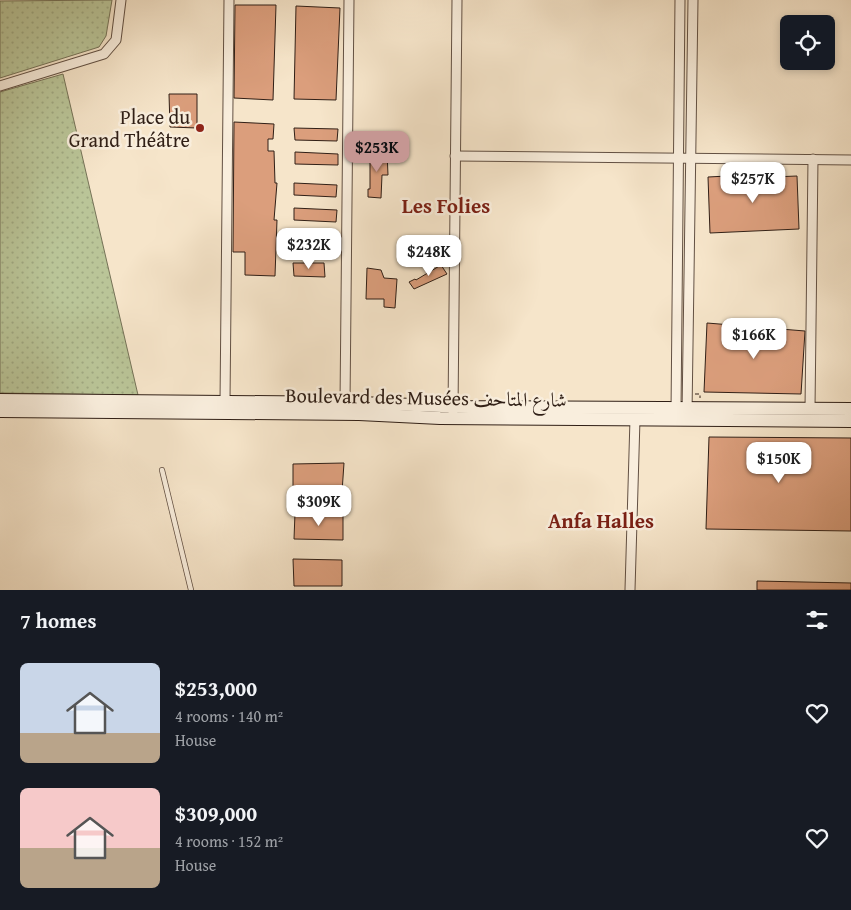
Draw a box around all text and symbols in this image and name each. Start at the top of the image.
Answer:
map controls [780,15,835,70]
button: locate [780,15,835,70]
place label: Place du Grand Théâtre [69,102,190,154]
marker: Place du Grand Théâtre [194,122,206,134]
pin: $253K [342,130,412,173]
text: $253K [355,135,399,159]
pin: $257K [718,162,788,204]
text: $257K [731,166,775,190]
district label: Les Folies [402,190,490,221]
pin: $232K [274,228,344,270]
text: $232K [287,232,331,256]
pin: $248K [394,234,464,277]
text: $248K [407,239,451,263]
pin: $166K [719,318,789,360]
text: $166K [732,322,776,346]
street label: Boulevard des Musées شارع المتاحف [285,380,567,418]
pin: $150K [744,442,814,484]
text: $150K [757,446,801,470]
pin: $309K [284,484,354,527]
text: $309K [297,489,341,513]
district label: Anfa Halles [548,505,654,536]
text: 7 homes [20,605,96,636]
icon: filters [803,606,831,634]
text: $253,000 [175,673,257,704]
icon: home [60,683,120,743]
icon: heart [803,699,831,727]
text: 4 rooms · 140 m² [175,704,283,728]
text: House [175,728,216,752]
text: $309,000 [175,798,257,829]
icon: home [60,808,120,868]
icon: heart [803,824,831,852]
text: 4 rooms · 152 m² [175,829,283,853]
text: House [175,853,216,877]

